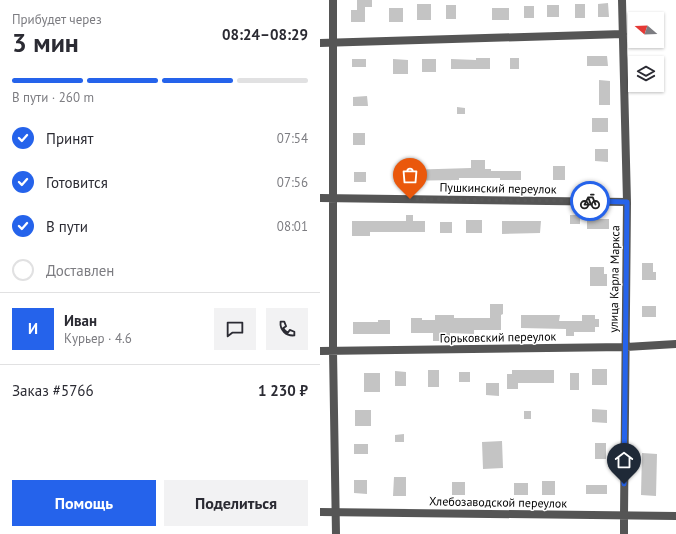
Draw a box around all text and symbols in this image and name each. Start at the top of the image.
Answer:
text: Прибудет через [12,11,102,28]
north arrow [628,12,664,48]
map controls [628,12,664,92]
text: 08:24–08:29 [222,25,308,44]
text: 3 мин [12,26,79,59]
button: layers [628,56,664,92]
text: В пути · 260 m [12,89,94,106]
icon: check [12,127,34,149]
text: Принят [46,129,93,148]
text: 07:54 [277,130,308,147]
pin [393,158,427,199]
icon: bag [399,164,421,186]
icon: check [12,171,34,193]
text: Готовится [46,173,108,192]
text: 07:56 [277,174,308,191]
street label: Пушкинский переулок [439,179,557,197]
courier [570,181,610,221]
icon: bike [579,190,601,212]
icon: check [12,215,34,237]
text: В пути [46,217,88,236]
text: 08:01 [277,218,308,235]
street label: улица Карла Маркса [606,225,622,333]
text: Доставлен [46,261,114,280]
button: chat [214,308,256,350]
button: phone [266,308,308,350]
text: Иван [64,311,97,330]
text: И [28,319,38,338]
street label: Горьковский переулок [440,328,557,346]
text: Курьер · 4.6 [64,330,132,347]
text: Заказ #5766 [12,381,94,400]
text: 1 230 ₽ [258,381,308,400]
pin [607,443,641,484]
icon: home [613,449,635,471]
button: Помощь [12,480,156,526]
button: Поделиться [164,480,308,526]
street label: Хлебозаводской переулок [429,493,567,511]

